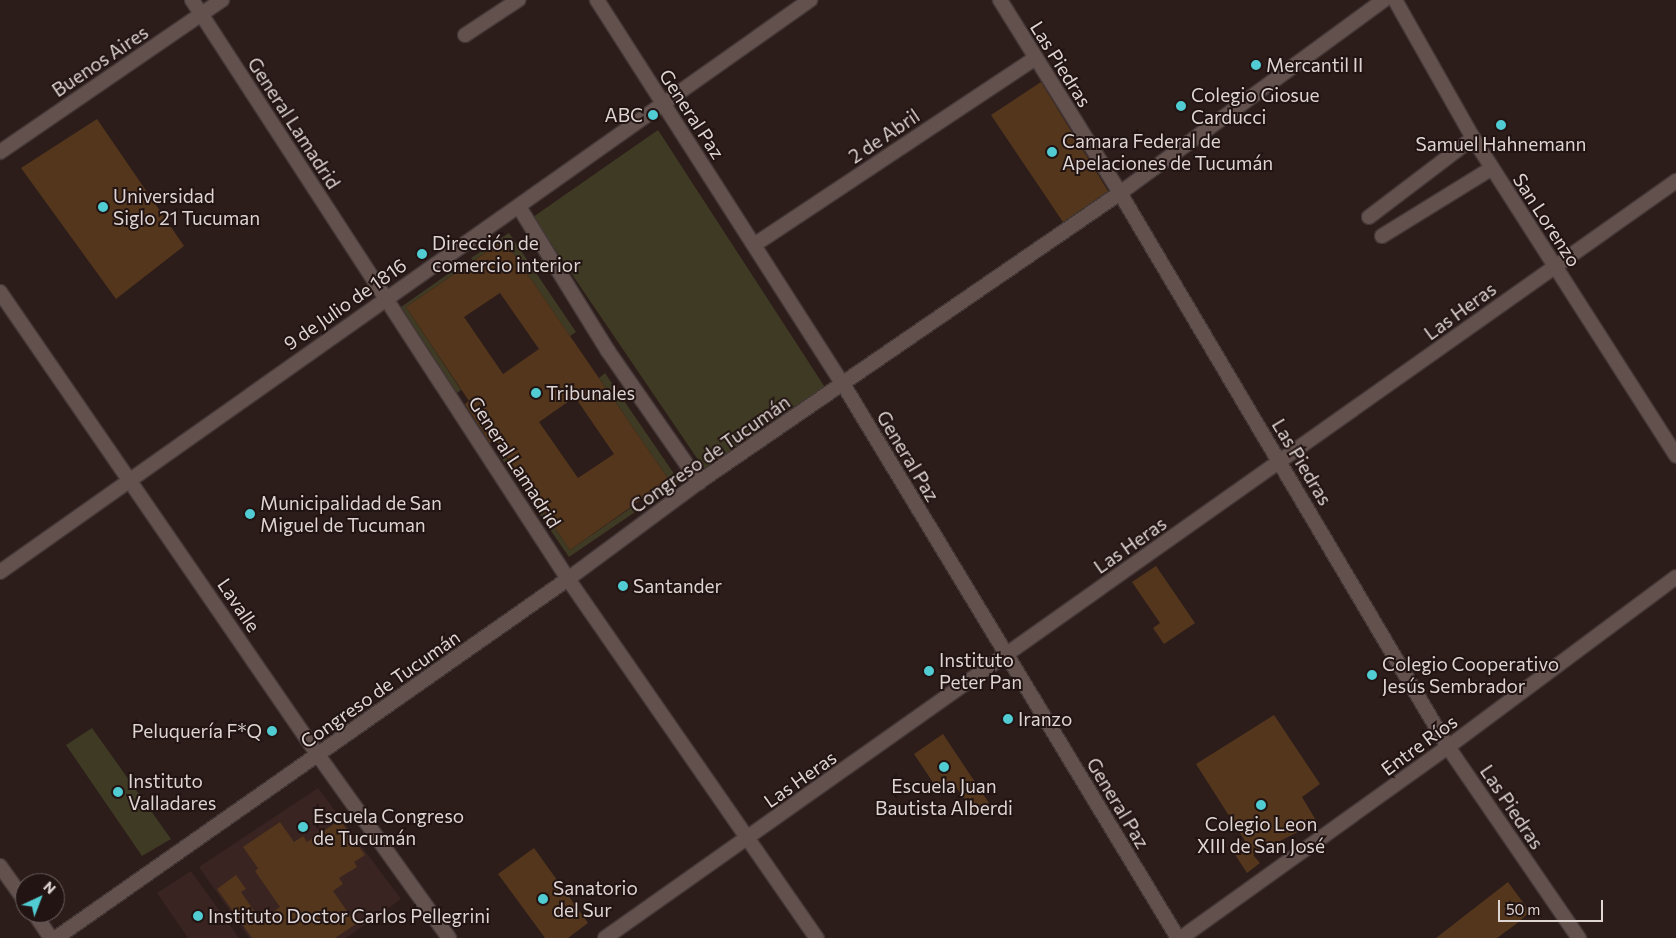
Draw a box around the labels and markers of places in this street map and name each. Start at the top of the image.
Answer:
place label: Mercantil II [1266,54,1363,76]
marker: Mercantil II [1250,59,1262,71]
place label: Colegio Giosue Carducci [1191,84,1320,128]
marker: Colegio Giosue Carducci [1175,100,1187,112]
place label: ABC [605,104,643,126]
marker: ABC [647,109,659,121]
marker: Samuel Hahnemann [1495,119,1507,131]
place label: Camara Federal de Apelaciones de Tucumán [1062,130,1273,174]
place label: Samuel Hahnemann [1415,133,1587,155]
marker: Camara Federal de Apelaciones de Tucumán [1046,146,1058,158]
place label: Universidad Siglo 21 Tucuman [113,185,260,229]
marker: Universidad Siglo 21 Tucuman [97,201,109,213]
place label: Dirección de comercio interior [432,232,581,276]
marker: Dirección de comercio interior [416,248,428,260]
place label: Tribunales [546,382,635,404]
marker: Tribunales [530,387,542,399]
place label: Municipalidad de San Miguel de Tucuman [260,492,442,536]
marker: Municipalidad de San Miguel de Tucuman [244,508,256,520]
place label: Santander [633,575,722,597]
marker: Santander [617,580,629,592]
place label: Instituto Peter Pan [939,649,1022,693]
place label: Colegio Cooperativo Jesús Sembrador [1382,653,1559,697]
marker: Instituto Peter Pan [923,665,935,677]
marker: Colegio Cooperativo Jesús Sembrador [1366,669,1378,681]
place label: Iranzo [1018,708,1072,730]
marker: Iranzo [1002,713,1014,725]
place label: Peluquería F*Q [132,720,262,742]
marker: Peluquería F*Q [266,725,278,737]
marker: Escuela Juan Bautista Alberdi [938,761,950,773]
place label: Instituto Valladares [128,770,216,814]
place label: Escuela Juan Bautista Alberdi [875,775,1013,819]
marker: Instituto Valladares [112,786,124,798]
marker: Colegio Leon XIII de San José [1255,799,1267,811]
place label: Escuela Congreso de Tucumán [313,805,464,849]
place label: Colegio Leon XIII de San José [1197,813,1325,857]
marker: Escuela Congreso de Tucumán [297,821,309,833]
place label: Sanatorio del Sur [553,877,638,921]
marker: Sanatorio del Sur [537,893,549,905]
place label: Instituto Doctor Carlos Pellegrini [208,905,490,927]
marker: Instituto Doctor Carlos Pellegrini [192,910,204,922]

